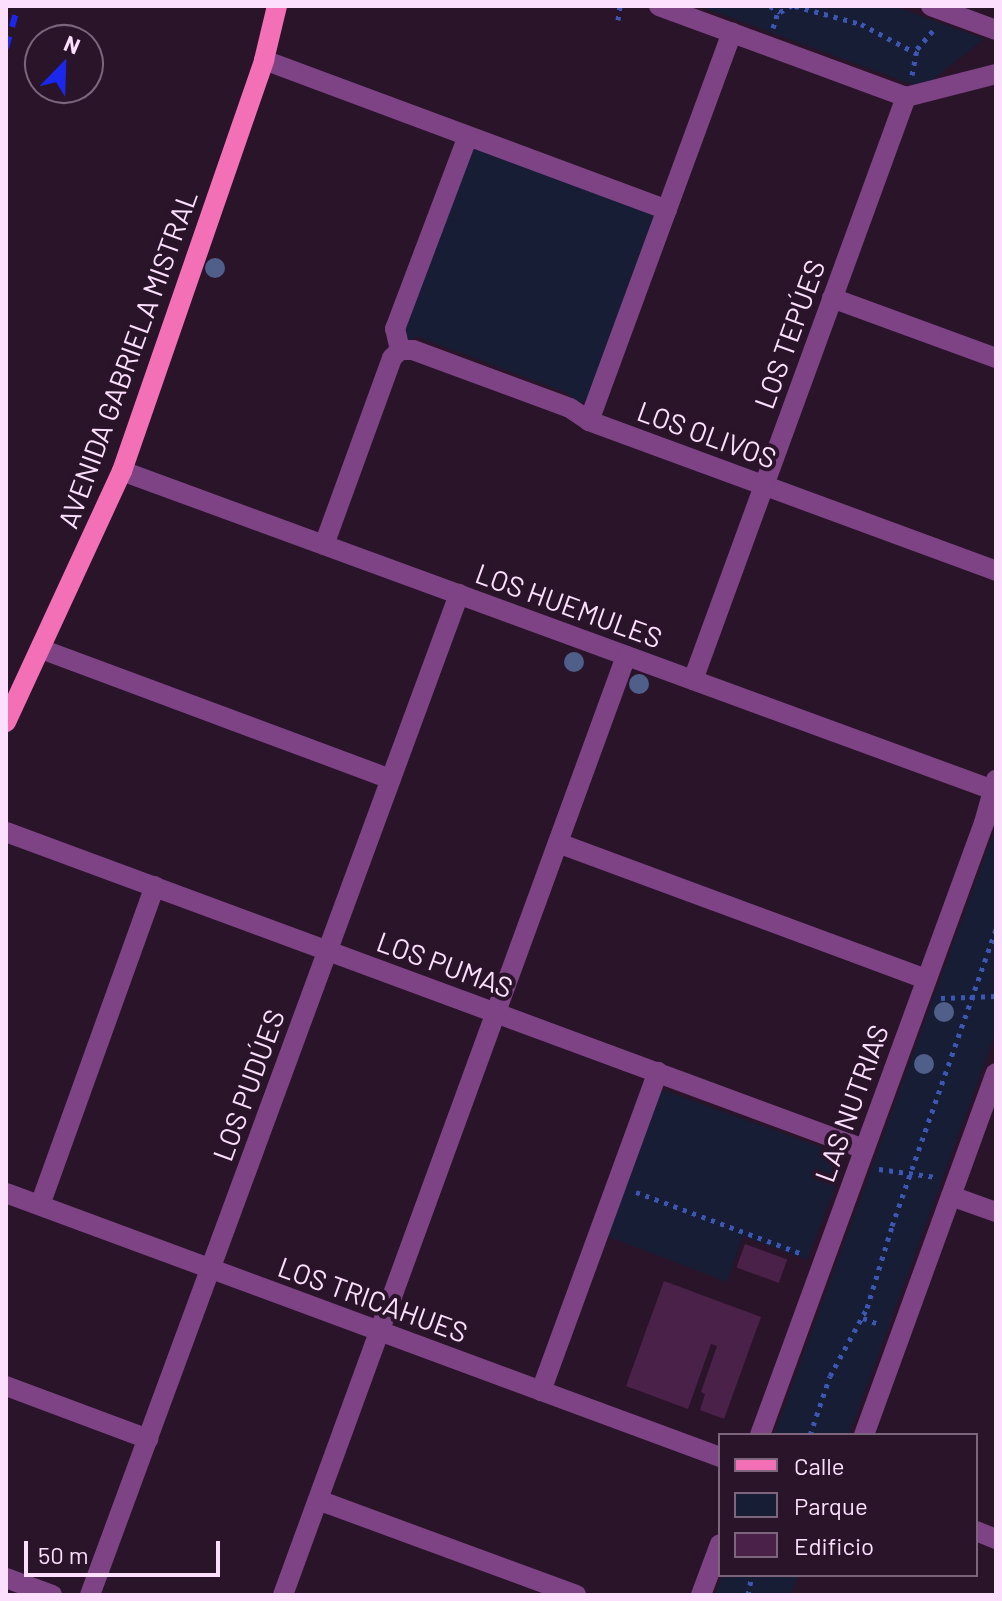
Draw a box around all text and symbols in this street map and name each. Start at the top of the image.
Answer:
north arrow [24,24,104,104]
text: N [61,29,84,59]
street label: AVENIDA GABRIELA MISTRAL [50,186,204,532]
street label: LOS TEPÚES [747,255,831,413]
street label: LOS OLIVOS [633,393,781,475]
street label: LOS HUEMULES [471,556,667,654]
street label: LOS PUMAS [372,924,518,1004]
street label: LOS PUDÚES [205,1005,291,1165]
street label: LAS NUTRIAS [807,1020,895,1186]
street label: LOS TRICAHUES [274,1249,472,1349]
legend [718,1433,978,1577]
text: Calle [794,1451,845,1480]
text: Parque [794,1491,868,1520]
scale bar [28,1525,224,1575]
text: Edificio [794,1531,874,1560]
text: 50 m [38,1540,89,1569]

